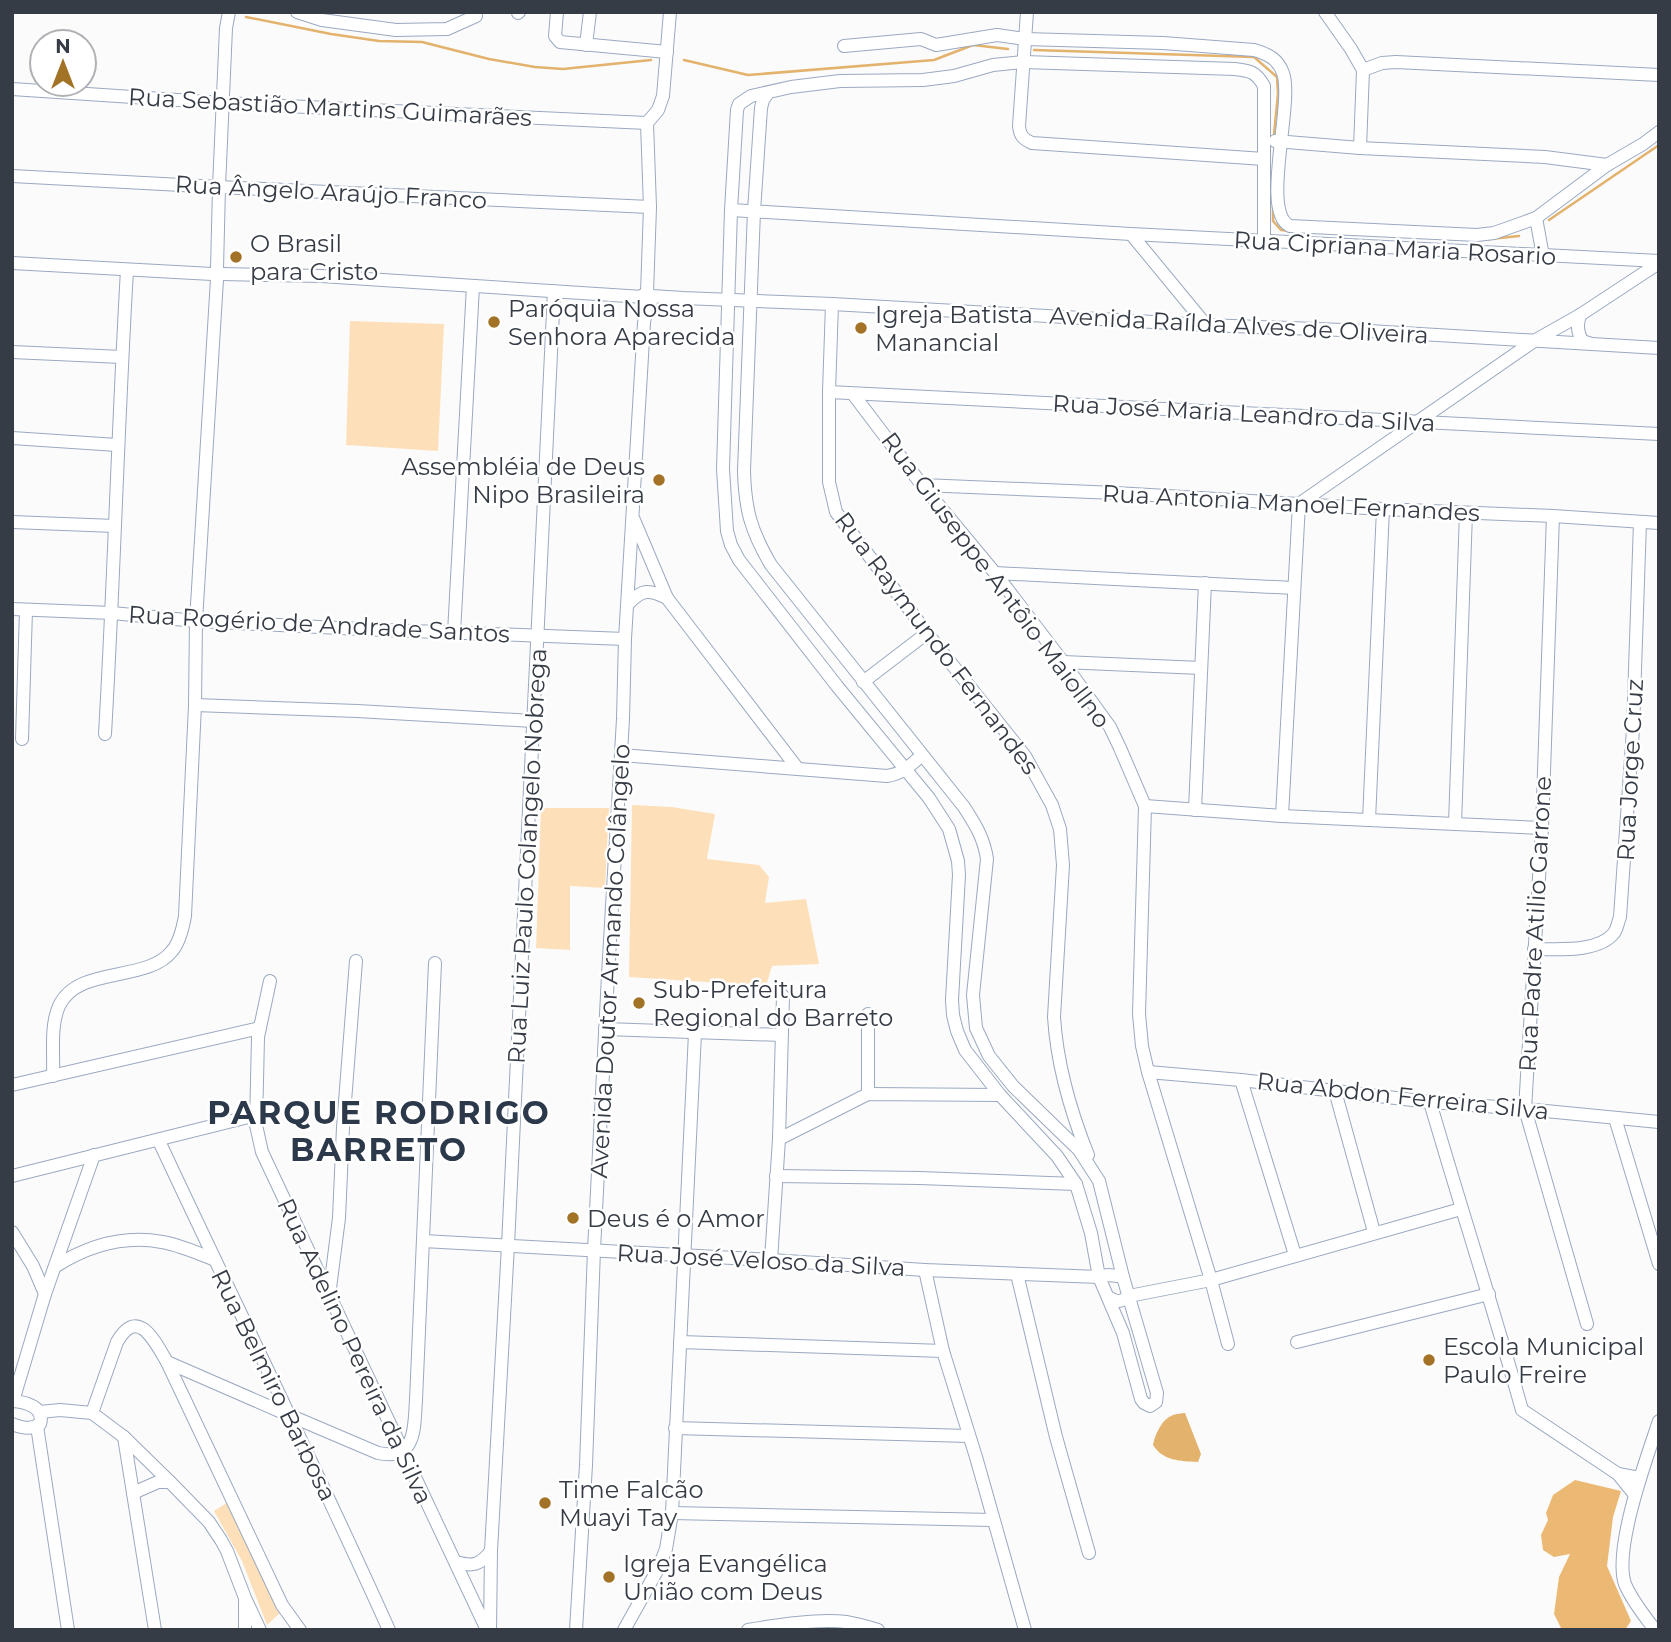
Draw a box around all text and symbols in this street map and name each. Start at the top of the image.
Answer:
north arrow [28,28,98,98]
text: N [55,35,71,58]
street label: Rua Sebastião Martins Guimarães [127,82,533,132]
street label: Rua Ângelo Araújo Franco [174,169,488,215]
street label: Rua Cipriana Maria Rosario [1233,225,1557,271]
place label: O Brasil para Cristo [250,229,378,286]
marker: O Brasil para Cristo [228,249,244,265]
place label: Paróquia Nossa Senhora Aparecida [508,294,735,351]
place label: Igreja Batista Manancial [875,300,1033,357]
street label: Avenida Raílda Alves de Oliveira [1049,301,1429,349]
marker: Paróquia Nossa Senhora Aparecida [486,314,502,330]
marker: Igreja Batista Manancial [853,320,869,336]
street label: Rua José Maria Leandro da Silva [1052,388,1436,438]
street label: Rua Giuseppe Antôio Maiollno [875,426,1117,734]
place label: Assembléia de Deus Nipo Brasileira [401,452,645,509]
marker: Assembléia de Deus Nipo Brasileira [651,472,667,488]
street label: Rua Antonia Manoel Fernandes [1101,479,1481,527]
street label: Rua Raymundo Fernandes [829,506,1045,780]
street label: Rua Rogério de Andrade Santos [127,600,511,648]
street label: Rua Luiz Paulo Colangelo Nobrega [502,647,552,1065]
street label: Rua Jorge Cruz [1611,678,1649,862]
street label: Avenida Doutor Armando Colângelo [584,743,636,1179]
street label: Rua Padre Atilio Garrone [1513,775,1557,1073]
place label: Sub-Prefeitura Regional do Barreto [653,975,893,1032]
marker: Sub-Prefeitura Regional do Barreto [631,995,647,1011]
street label: Rua Abdon Ferreira Silva [1255,1066,1551,1126]
district label: PARQUE RODRIGO BARRETO [207,1093,551,1169]
street label: Rua Adelino Pereira da Silva [271,1193,439,1509]
place label: Deus é o Amor [587,1204,765,1233]
marker: Deus é o Amor [565,1210,581,1226]
street label: Rua José Veloso da Silva [616,1238,906,1282]
street label: Rua Belmiro Barbosa [205,1264,343,1506]
place label: Escola Municipal Paulo Freire [1443,1332,1644,1389]
marker: Escola Municipal Paulo Freire [1421,1352,1437,1368]
place label: Time Falcão Muayi Tay [559,1475,704,1532]
marker: Time Falcão Muayi Tay [537,1495,553,1511]
place label: Igreja Evangélica União com Deus [623,1549,828,1606]
marker: Igreja Evangélica União com Deus [601,1569,617,1585]

